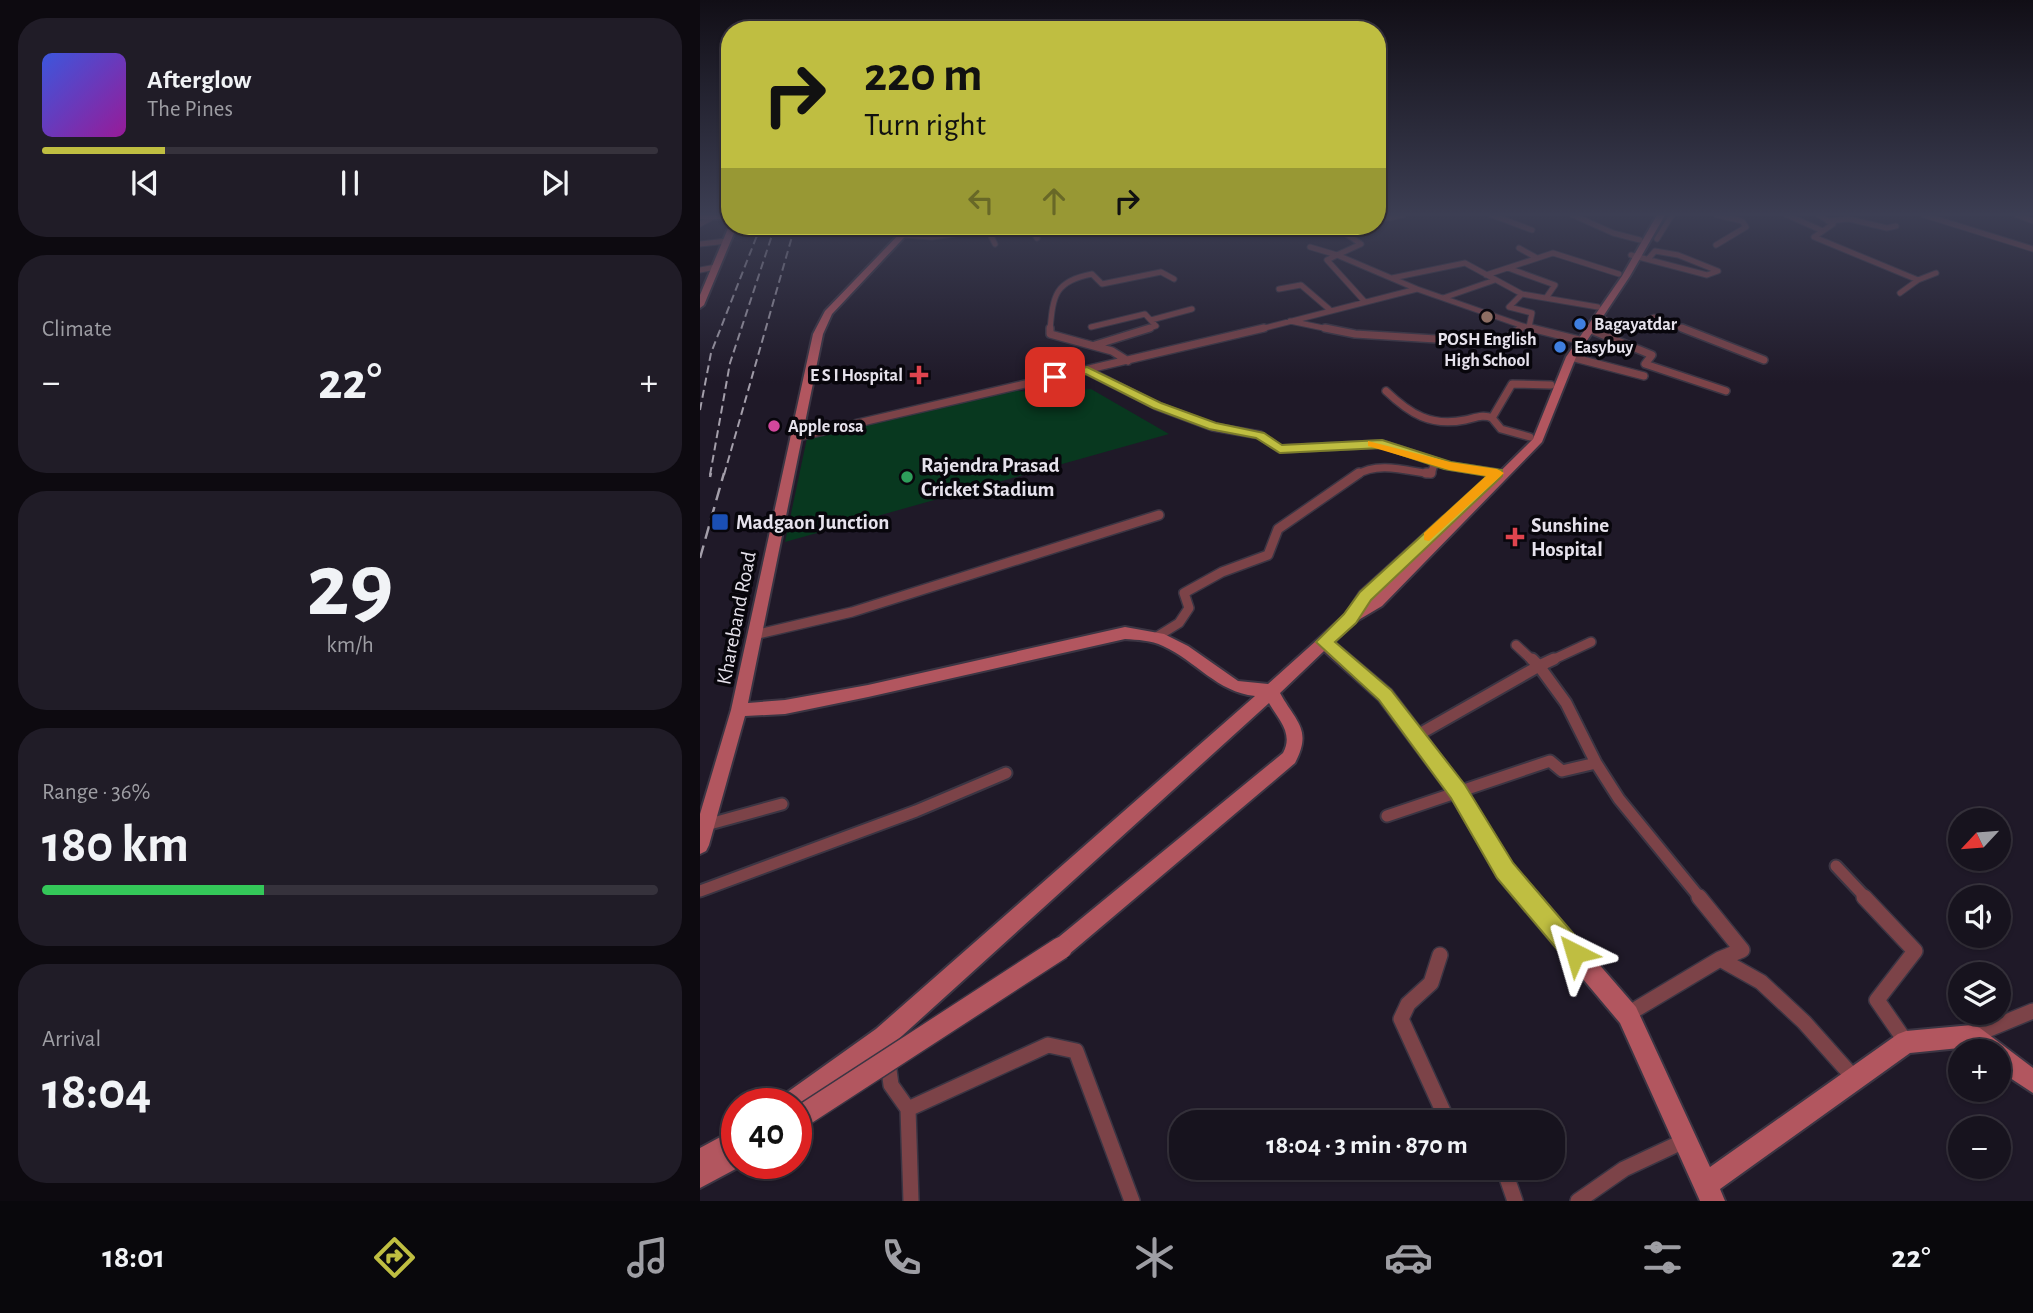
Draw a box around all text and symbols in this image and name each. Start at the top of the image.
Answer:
icon: right [749,49,840,140]
text: 220 m [864,51,983,100]
text: Afterglow [147,67,251,93]
text: The Pines [147,98,233,121]
text: Turn right [864,109,986,141]
icon: previous [126,164,164,202]
icon: pause [331,164,369,202]
icon: next [536,164,574,202]
icon: left [962,182,1000,220]
icon: ahead [1035,182,1073,220]
icon: right [1108,182,1146,220]
marker: POSH English High School [1479,309,1495,325]
marker: Bagayatdar [1572,316,1588,332]
place label: Bagayatdar [1594,316,1678,334]
text: Climate [42,318,112,341]
place label: POSH English High School [1437,331,1537,370]
marker: Easybuy [1552,339,1568,355]
place label: Easybuy [1574,339,1634,357]
pin [1025,347,1085,407]
text: 22° [318,356,382,408]
icon: arrive [1036,358,1074,396]
text: − [42,364,60,402]
text: + [640,364,658,402]
marker: E S I Hospital [909,365,929,385]
place label: E S I Hospital [810,367,903,385]
marker: Apple rosa [766,418,782,434]
place label: Apple rosa [788,418,864,436]
place label: Rajendra Prasad Cricket Stadium [921,455,1060,500]
marker: Rajendra Prasad Cricket Stadium [899,469,915,485]
marker: Madgaon Junction [710,512,730,532]
place label: Madgaon Junction [736,512,889,533]
place label: Sunshine Hospital [1531,515,1609,560]
marker: Sunshine Hospital [1505,527,1525,547]
text: 29 [307,541,393,632]
street label: Khareband Road [713,549,760,687]
text: km/h [326,634,374,657]
text: Range · 36% [42,781,150,804]
north arrow [1948,808,2011,872]
map controls [1948,808,2011,1179]
text: 180 km [42,819,189,871]
button: sound [1948,885,2011,948]
position arrow [1538,916,1612,990]
button: layers [1948,962,2011,1025]
text: Arrival [42,1028,101,1051]
button: + [1948,1039,2011,1102]
text: 18:04 [42,1066,152,1118]
speed limit sign: 40 [721,1088,812,1179]
button: − [1948,1116,2011,1179]
text: 18:04 · 3 min · 870 m [1266,1132,1468,1158]
icon: directions [370,1233,419,1282]
icon: music [623,1233,672,1282]
icon: phone [877,1233,926,1282]
icon: climate [1130,1233,1179,1282]
icon: car [1384,1233,1433,1282]
icon: filters [1638,1233,1687,1282]
text: 18:01 [102,1241,165,1273]
text: 22° [1891,1241,1931,1273]

